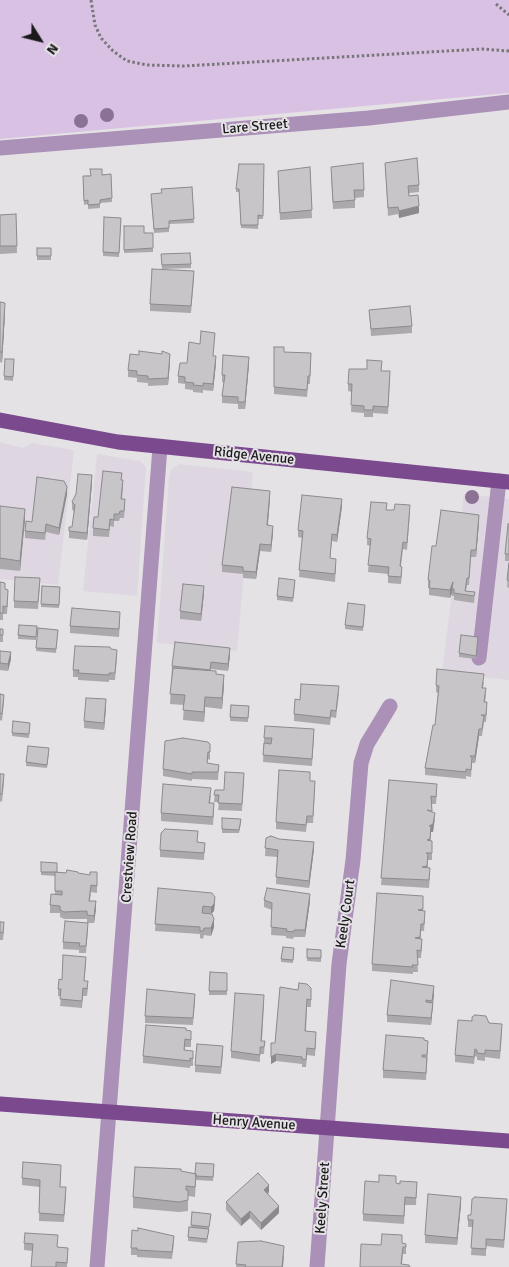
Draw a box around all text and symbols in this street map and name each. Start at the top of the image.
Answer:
north arrow [15,15,65,65]
text: N [43,40,62,58]
street label: Lare Street [222,116,288,138]
street label: Ridge Avenue [213,443,295,469]
street label: Crestview Road [118,811,142,903]
street label: Keely Court [333,879,359,949]
street label: Henry Avenue [212,1112,296,1134]
street label: Keely Street [312,1161,334,1235]

